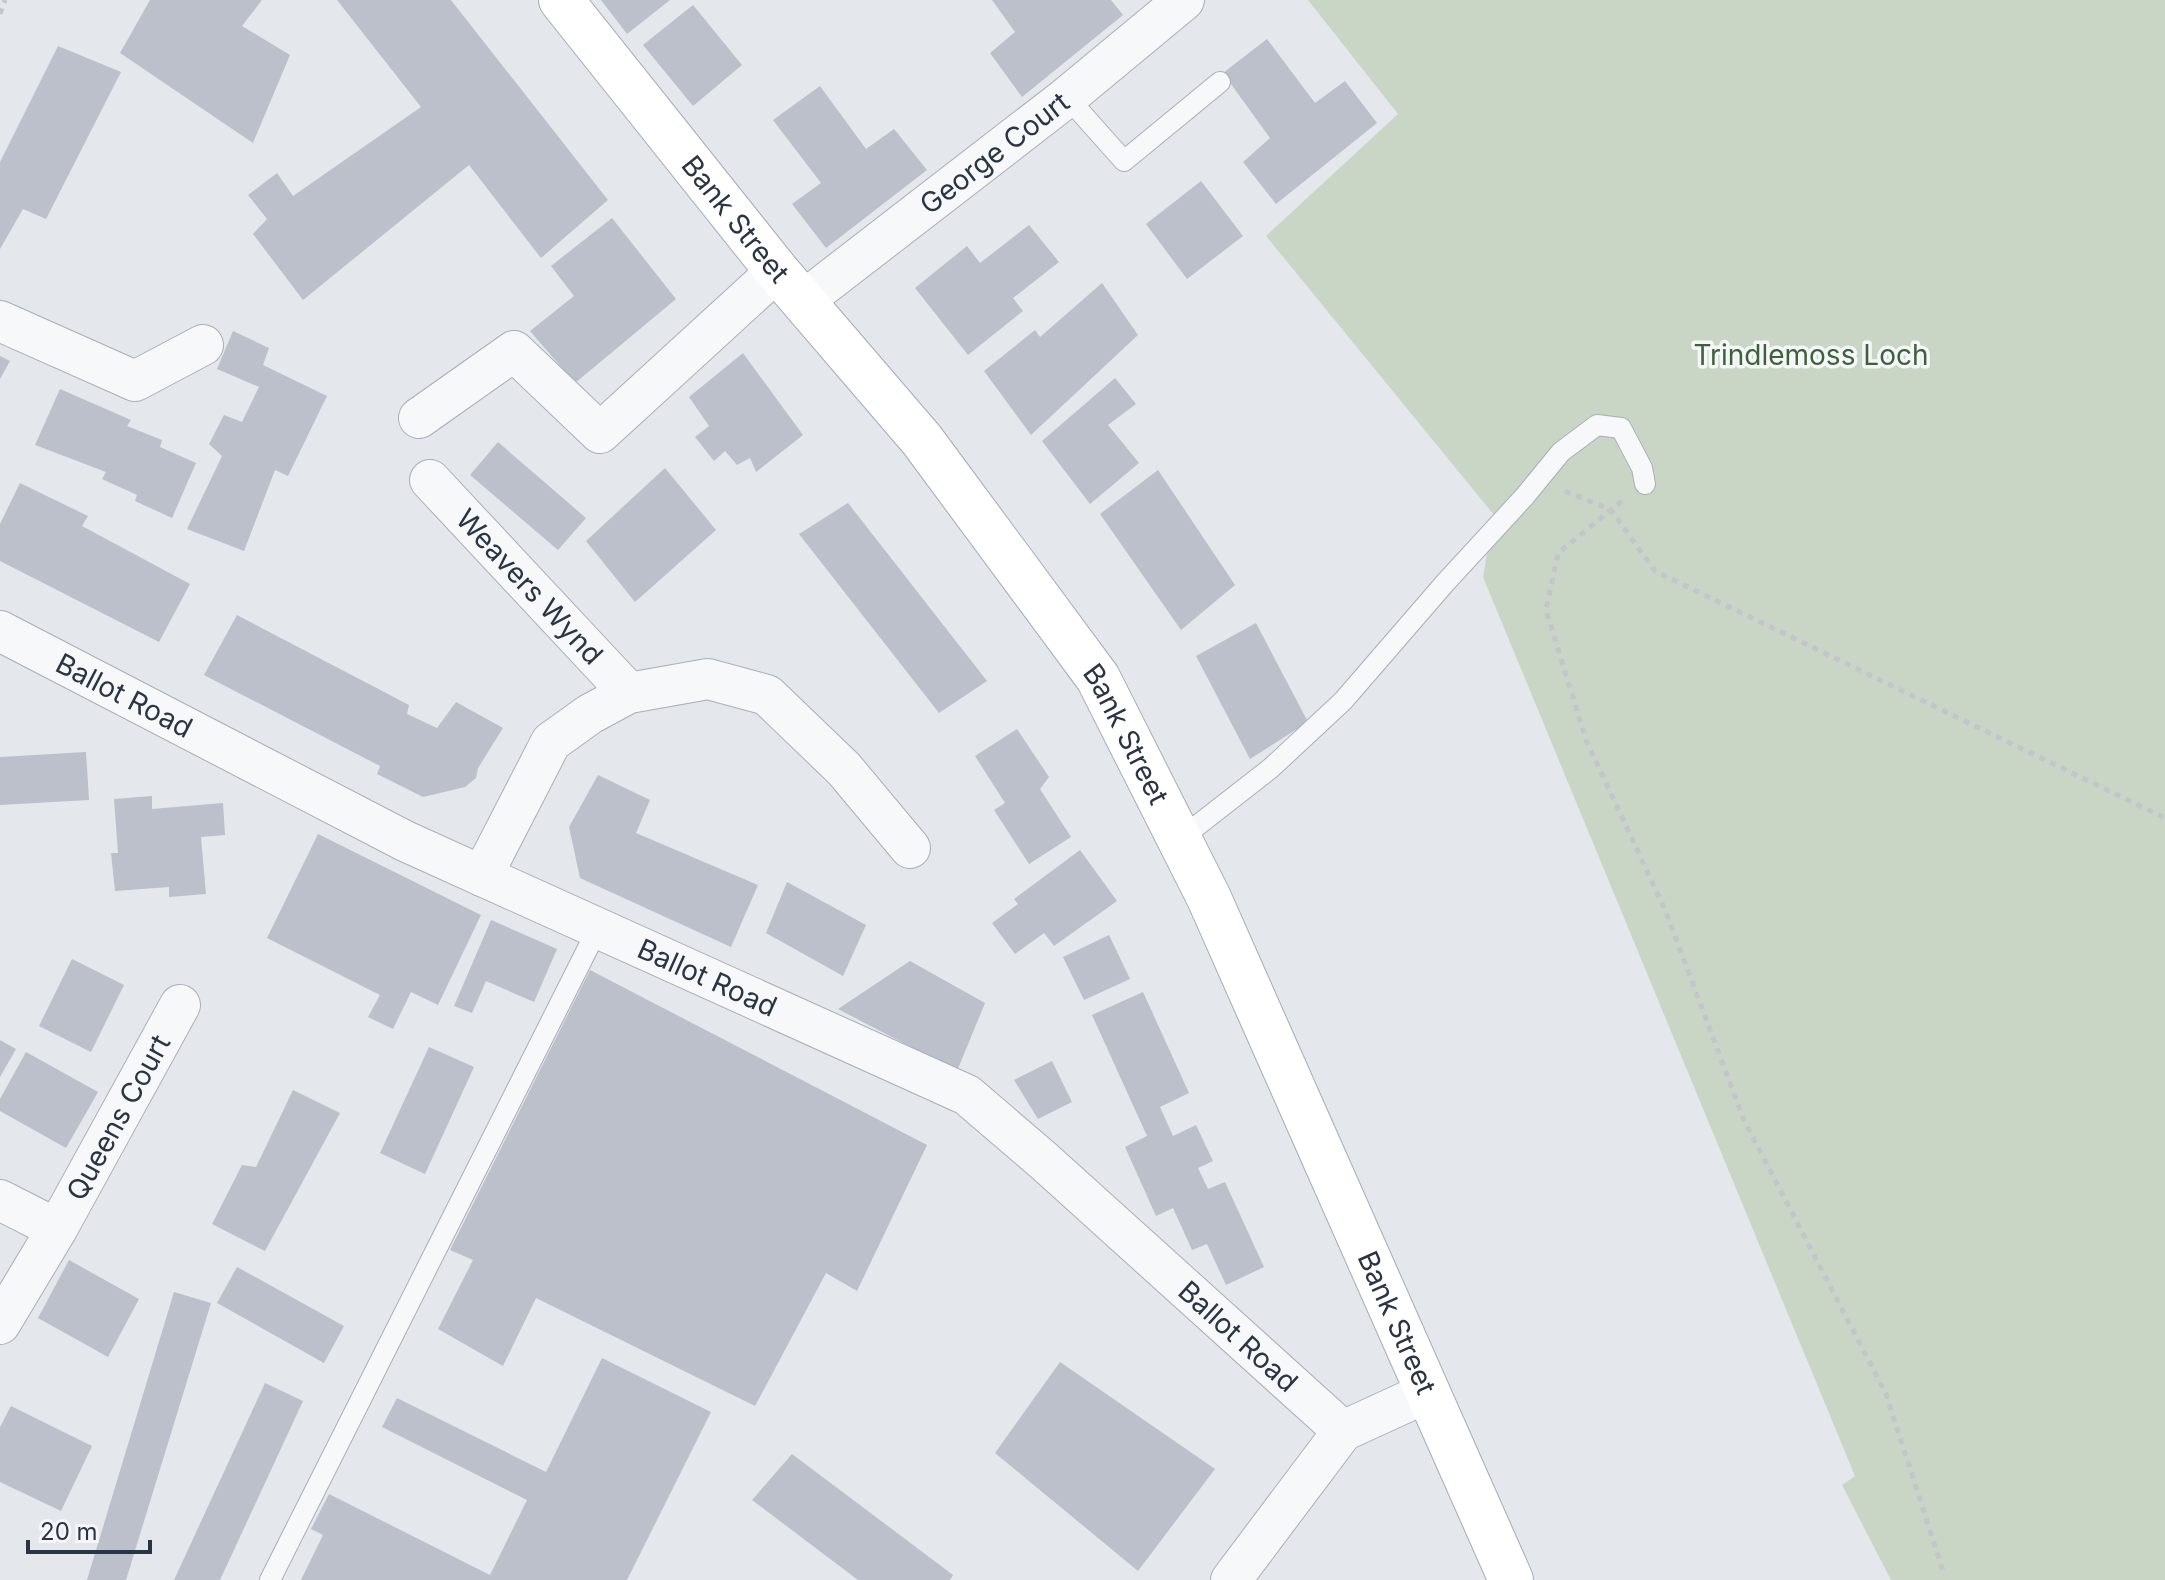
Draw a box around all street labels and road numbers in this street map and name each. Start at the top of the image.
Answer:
street label: George Court [913,85,1076,221]
street label: Bank Street [675,149,796,290]
street label: Weavers Wynd [449,502,610,671]
street label: Ballot Road [50,646,198,745]
street label: Bank Street [1076,657,1176,810]
street label: Ballot Road [632,931,782,1024]
street label: Queens Court [59,1029,177,1206]
street label: Bank Street [1351,1246,1444,1399]
street label: Ballot Road [1171,1274,1305,1399]

